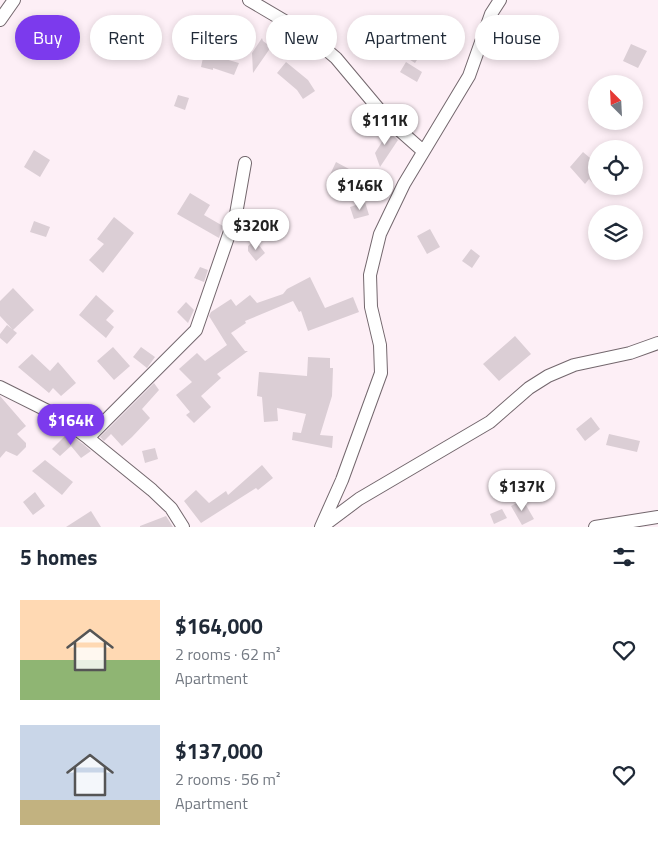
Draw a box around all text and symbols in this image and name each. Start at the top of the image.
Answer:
chip: Buy [15,15,80,60]
chip: Rent [90,15,162,60]
chip: Filters [172,15,256,60]
chip: New [266,15,337,60]
chip: Apartment [347,15,465,60]
chip: House [475,15,559,60]
north arrow [588,75,642,130]
map controls [588,75,643,260]
pin: $111K [350,104,420,146]
text: $111K [362,108,408,132]
button: locate [588,140,643,195]
pin: $146K [325,168,395,211]
text: $146K [337,173,383,197]
button: layers [588,205,643,260]
pin: $320K [221,208,291,251]
text: $320K [233,213,279,237]
pin: $164K [36,404,106,446]
text: $164K [48,408,94,432]
pin: $137K [487,470,557,512]
text: $137K [499,474,545,498]
text: 5 homes [20,541,97,573]
icon: filters [610,543,638,571]
text: $164,000 [175,610,263,642]
icon: home [60,620,120,680]
icon: heart [610,636,638,664]
text: 2 rooms · 62 m² [175,642,280,666]
text: Apartment [175,666,248,690]
text: $137,000 [175,735,263,767]
icon: home [60,745,120,805]
icon: heart [610,761,638,789]
text: 2 rooms · 56 m² [175,767,280,791]
text: Apartment [175,791,248,815]

